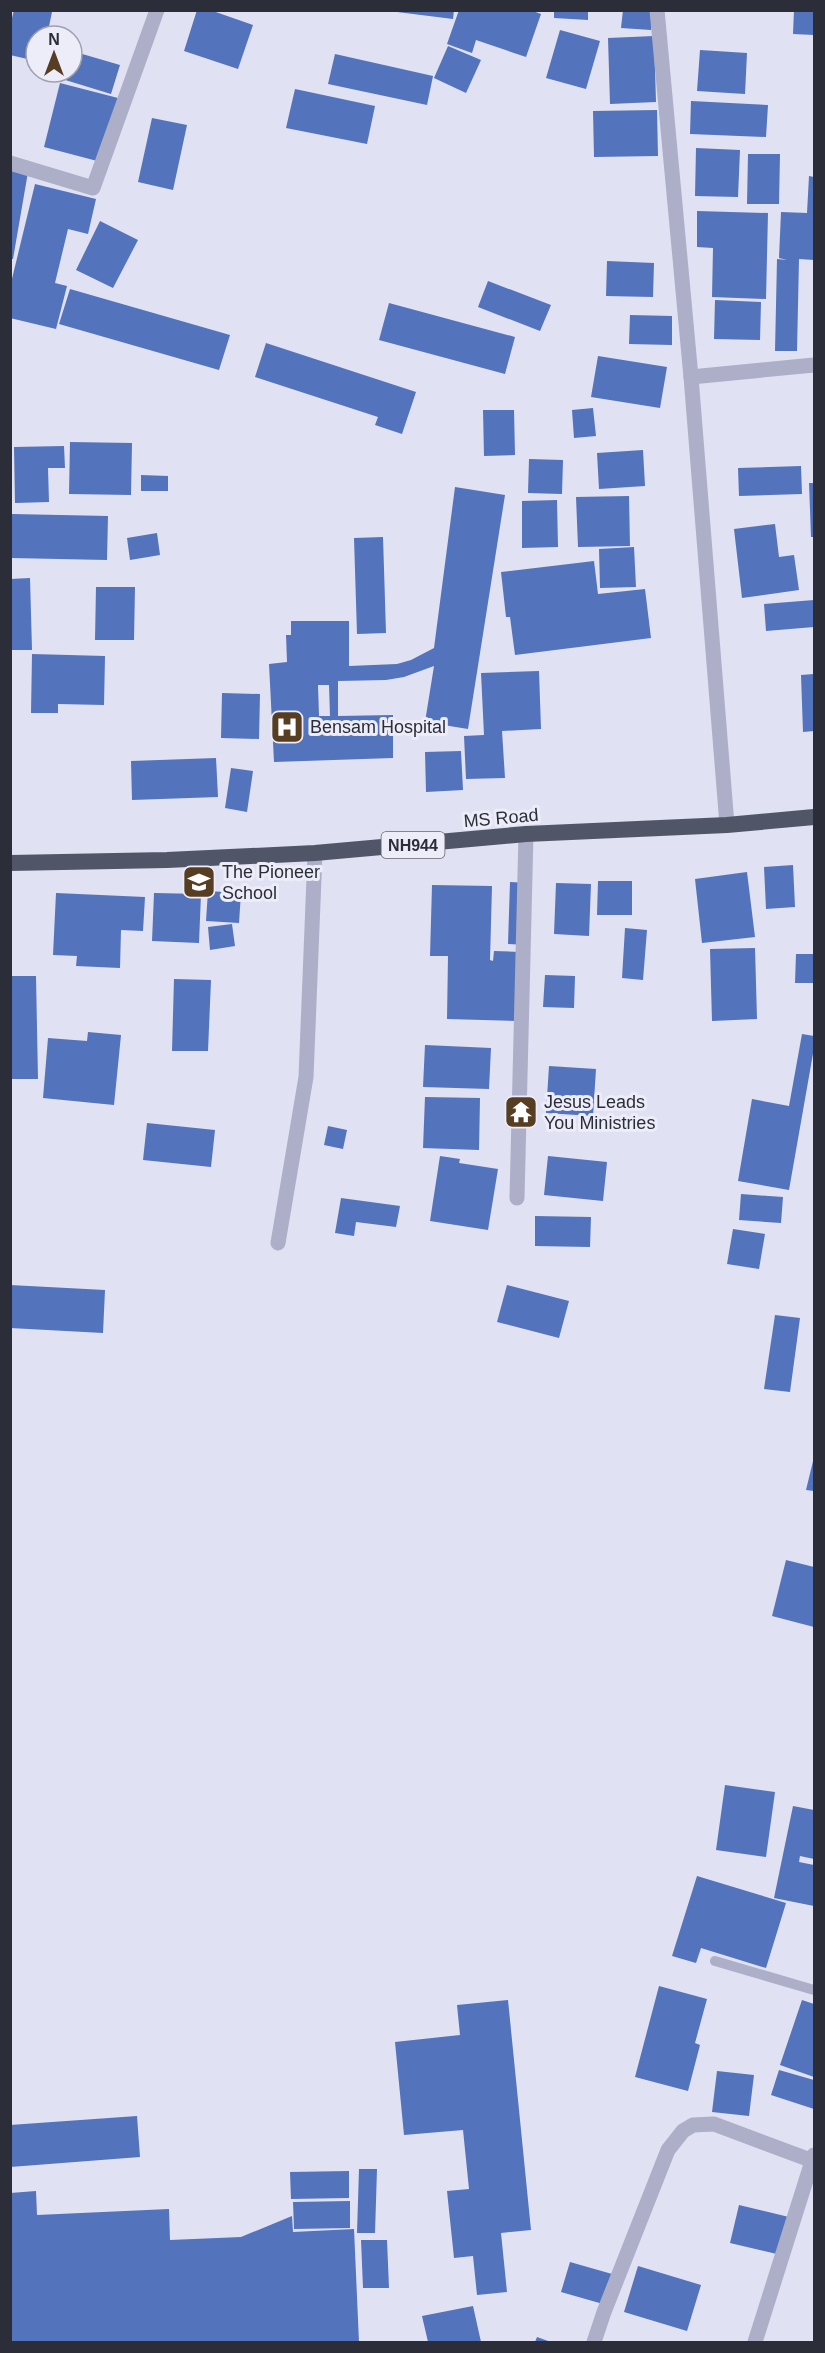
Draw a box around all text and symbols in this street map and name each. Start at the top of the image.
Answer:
north arrow [24,24,84,84]
text: N [48,31,60,48]
hospital icon: Bensam Hospital [269,709,305,745]
place label: Bensam Hospital [310,717,446,737]
street label: MS Road [463,805,539,831]
road number: NH944 [382,832,444,858]
place label: The Pioneer School [222,862,320,903]
school or university icon: The Pioneer School [181,864,217,900]
place label: Jesus Leads You Ministries [544,1092,655,1133]
temple icon: Jesus Leads You Ministries [503,1094,539,1130]

